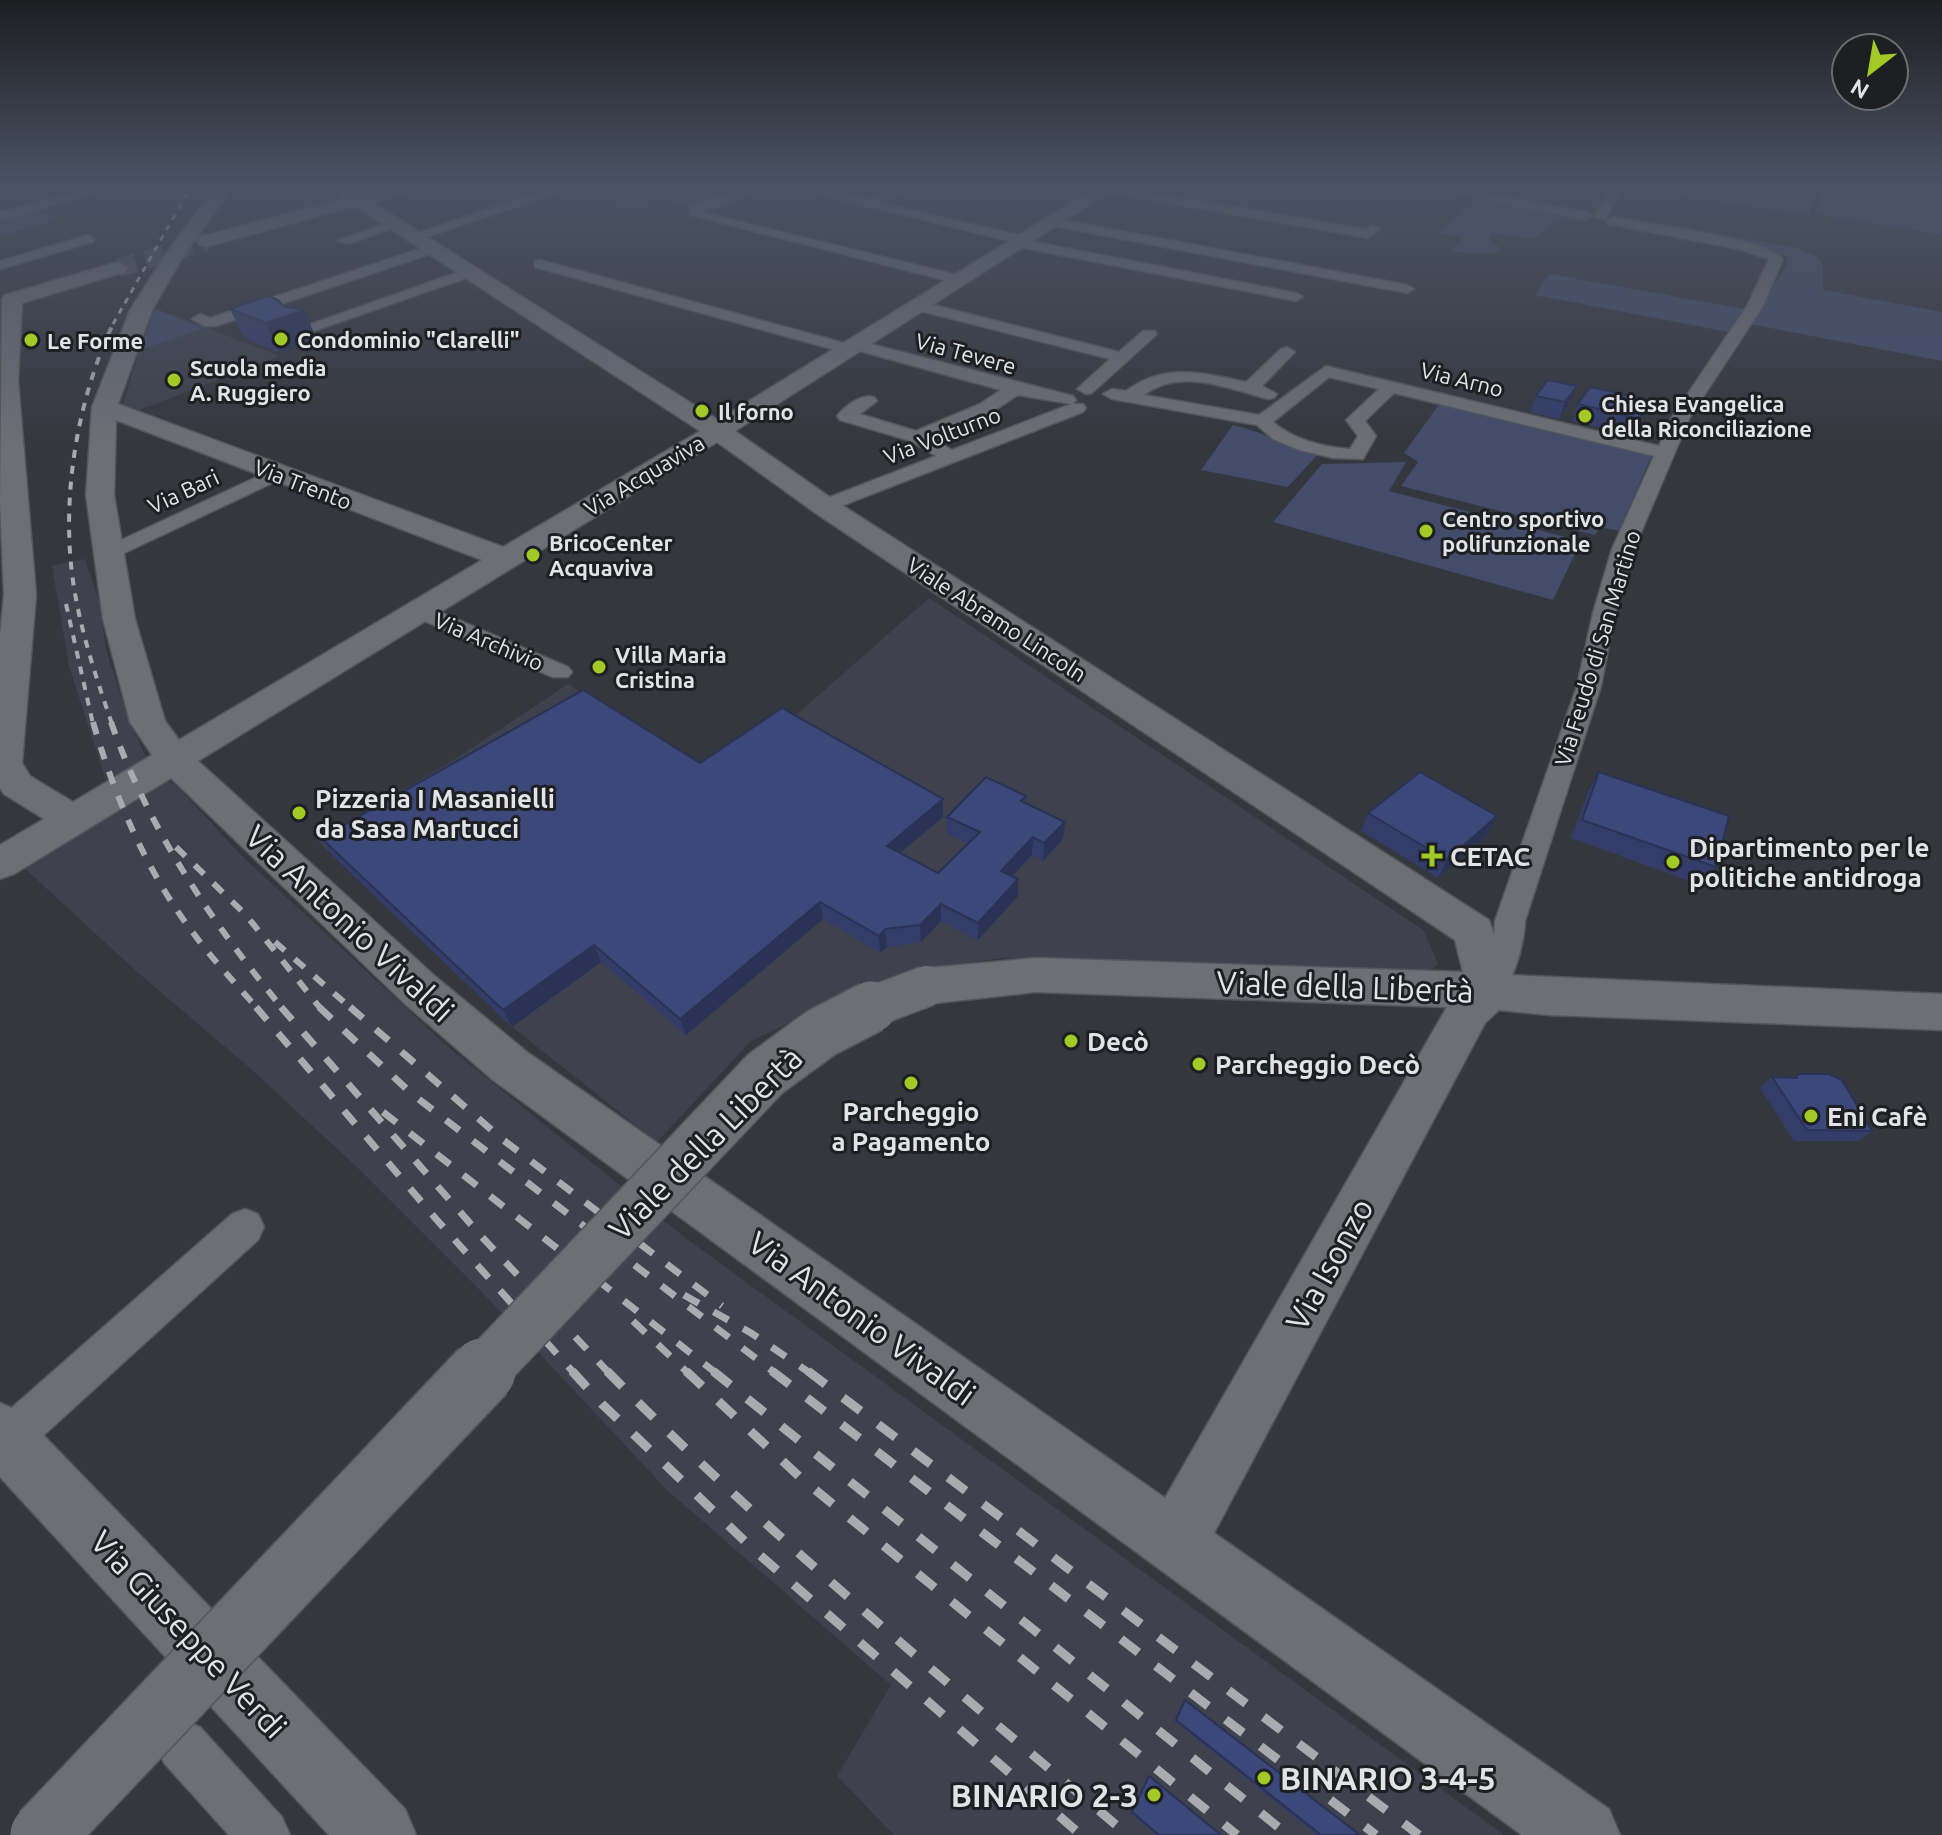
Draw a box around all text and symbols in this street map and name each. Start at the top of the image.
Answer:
north arrow [1830,32,1910,112]
text: N [1846,75,1873,105]
place label: Condominio "Clarelli" [297,327,520,352]
place label: Le Forme [47,328,143,353]
street label: Via Tevere [913,328,1019,378]
marker: Condominio "Clarelli" [272,330,290,348]
marker: Le Forme [22,331,40,349]
place label: Scuola media A. Ruggiero [190,355,326,405]
street label: Via Arno [1418,357,1506,401]
marker: Scuola media A. Ruggiero [165,371,183,389]
place label: Chiesa Evangelica della Riconciliazione [1601,391,1812,441]
place label: Il forno [718,399,794,424]
street label: Via Volturno [880,401,1004,469]
marker: Il forno [693,402,711,420]
marker: Chiesa Evangelica della Riconciliazione [1576,407,1594,425]
street label: Via Acquaviva [579,429,709,521]
street label: Via Trento [251,454,355,514]
street label: Via Bari [144,464,222,518]
place label: Centro sportivo polifunzionale [1442,506,1604,556]
marker: Centro sportivo polifunzionale [1417,522,1435,540]
street label: Via Feudo di San Martino [1549,527,1645,769]
place label: BricoCenter Acquaviva [549,530,673,580]
marker: BricoCenter Acquaviva [524,546,542,564]
street label: Viale Abramo Lincoln [903,552,1091,686]
street label: Via Archivio [431,607,547,675]
place label: Villa Maria Cristina [615,642,727,692]
marker: Villa Maria Cristina [590,658,608,676]
place label: Pizzeria I Masanielli da Sasa Martucci [315,784,555,843]
marker: Pizzeria I Masanielli da Sasa Martucci [290,804,308,822]
street label: Via Antonio Vivaldi [239,817,461,1029]
place label: Dipartimento per le politiche antidroga [1689,833,1929,892]
place label: CETAC [1450,842,1530,871]
marker: CETAC [1421,845,1443,867]
marker: Dipartimento per le politiche antidroga [1664,853,1682,871]
street label: Viale della Libertà [1216,964,1474,1008]
place label: Decò [1087,1027,1149,1056]
marker: Decò [1062,1032,1080,1050]
street label: Viale della Libertà [601,1039,809,1247]
place label: Parcheggio Decò [1215,1050,1420,1079]
marker: Parcheggio Decò [1190,1055,1208,1073]
marker: Parcheggio a Pagamento [902,1074,920,1092]
place label: Parcheggio a Pagamento [832,1097,990,1156]
place label: Eni Cafè [1827,1102,1928,1131]
marker: Eni Cafè [1802,1107,1820,1125]
street label: Via Isonzo [1278,1192,1380,1336]
street label: Via Antonio Vivaldi [742,1224,982,1412]
street label: Via Giuseppe Verdi [84,1523,294,1745]
place label: BINARIO 3-4-5 [1280,1760,1496,1796]
marker: BINARIO 3-4-5 [1255,1769,1273,1787]
place label: BINARIO 2-3 [951,1777,1138,1813]
marker: BINARIO 2-3 [1145,1786,1163,1804]

